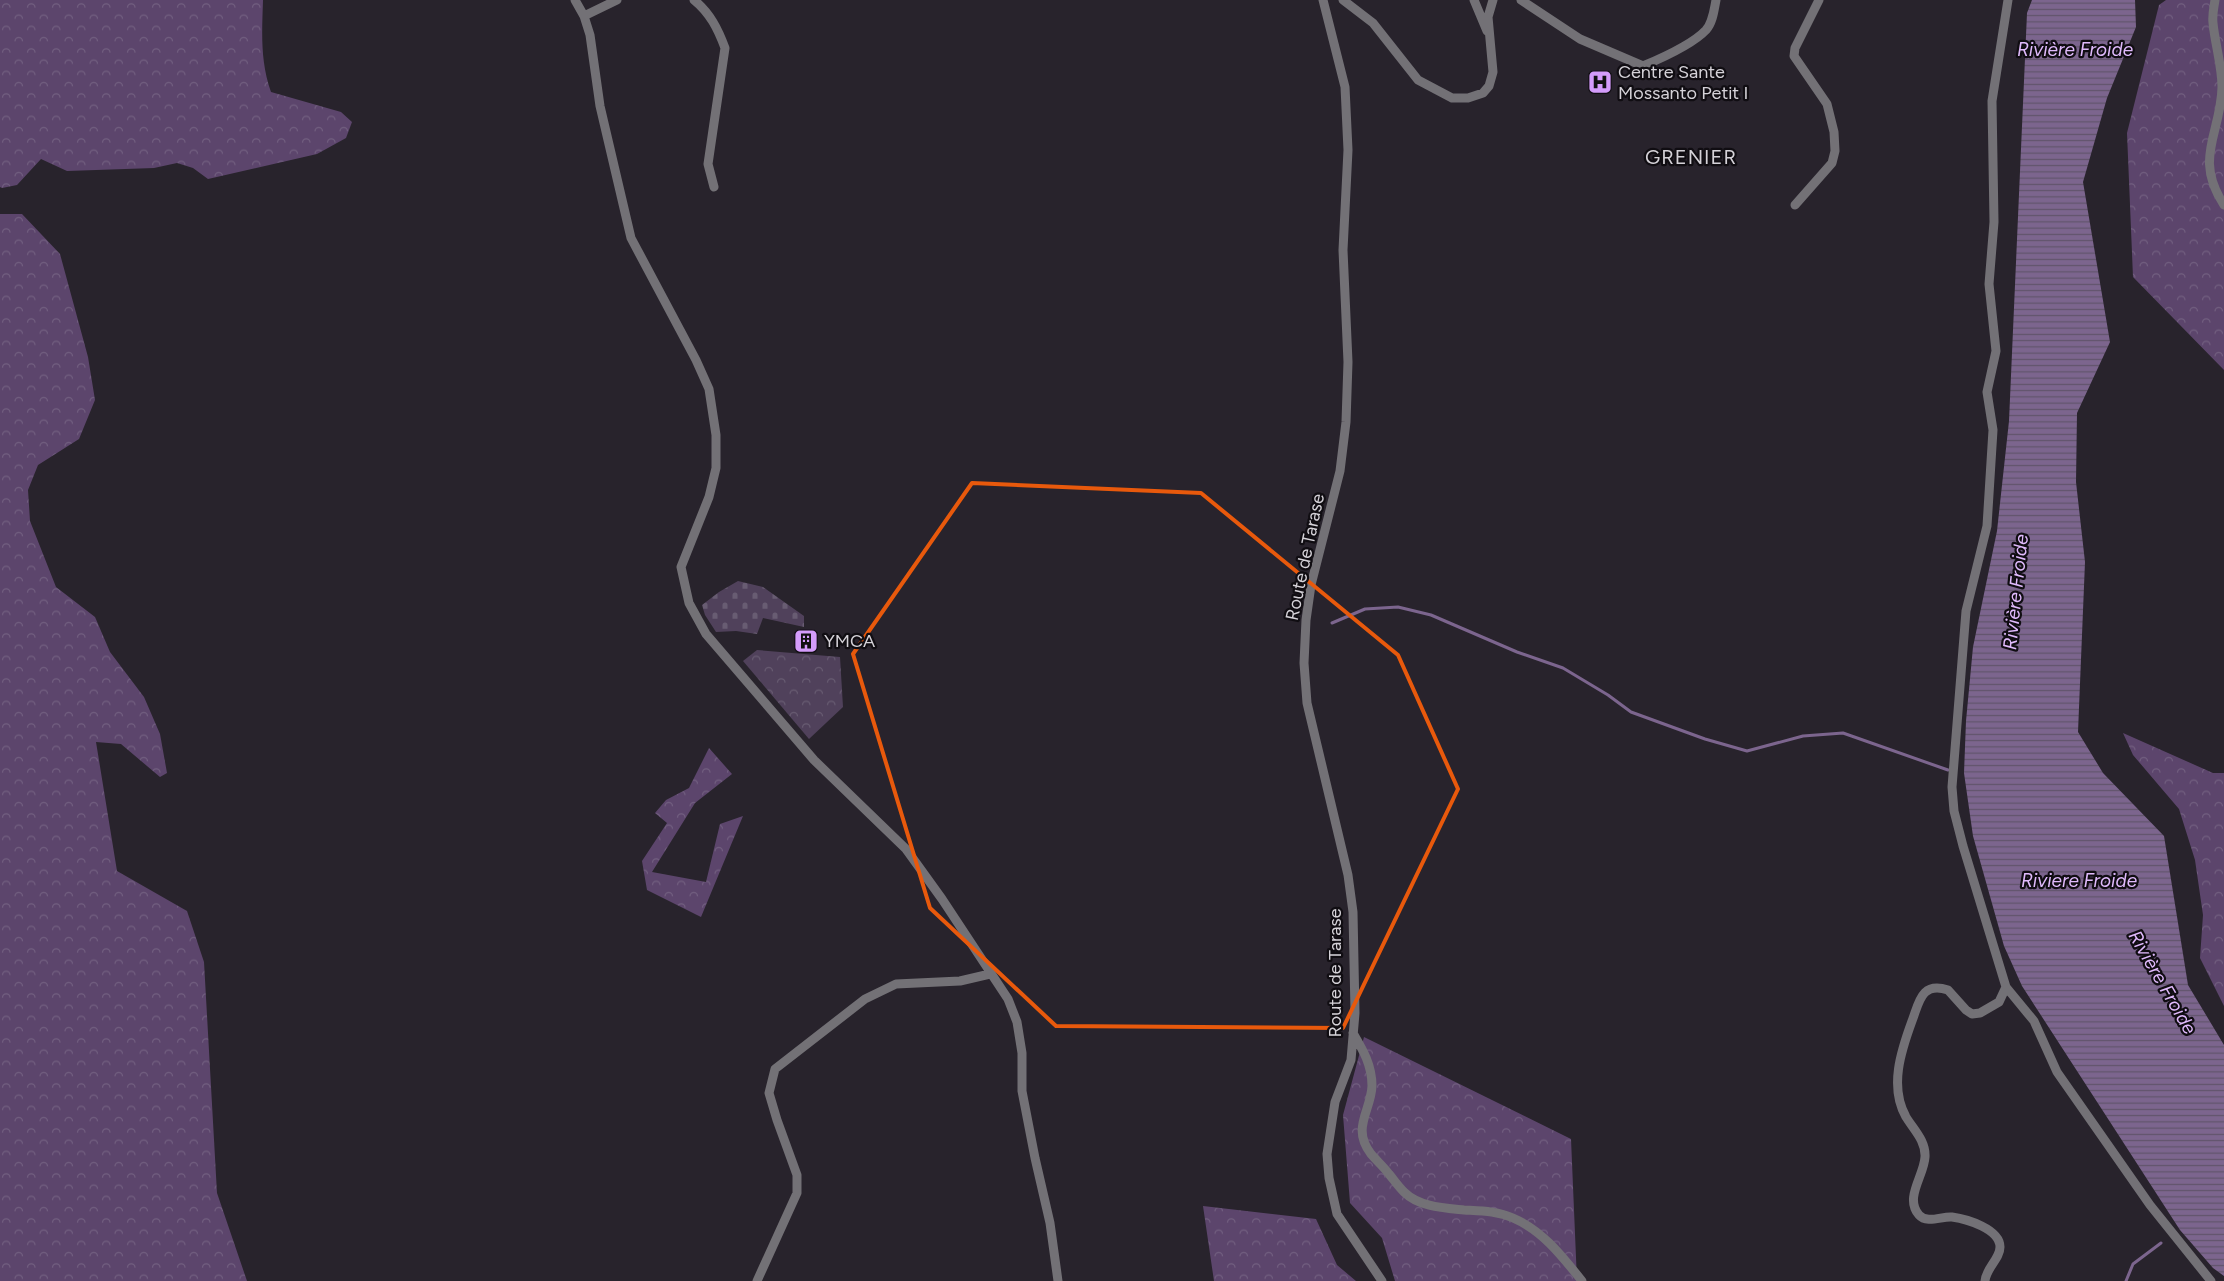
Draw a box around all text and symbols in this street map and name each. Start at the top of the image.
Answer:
water label: Rivière Froide [2017,38,2134,61]
place label: Centre Sante Mossanto Petit I [1618,61,1748,104]
hospital icon: Centre Sante Mossanto Petit I [1587,69,1613,95]
district label: GRENIER [1645,145,1737,169]
street label: Route de Tarase [1281,491,1329,622]
water label: Rivière Froide [1998,532,2033,651]
building icon: YMCA [793,628,819,654]
place label: YMCA [824,630,875,652]
water label: Riviere Froide [2021,869,2138,892]
street label: Route de Tarase [1324,908,1346,1038]
water label: Rivière Froide [2124,926,2202,1039]

